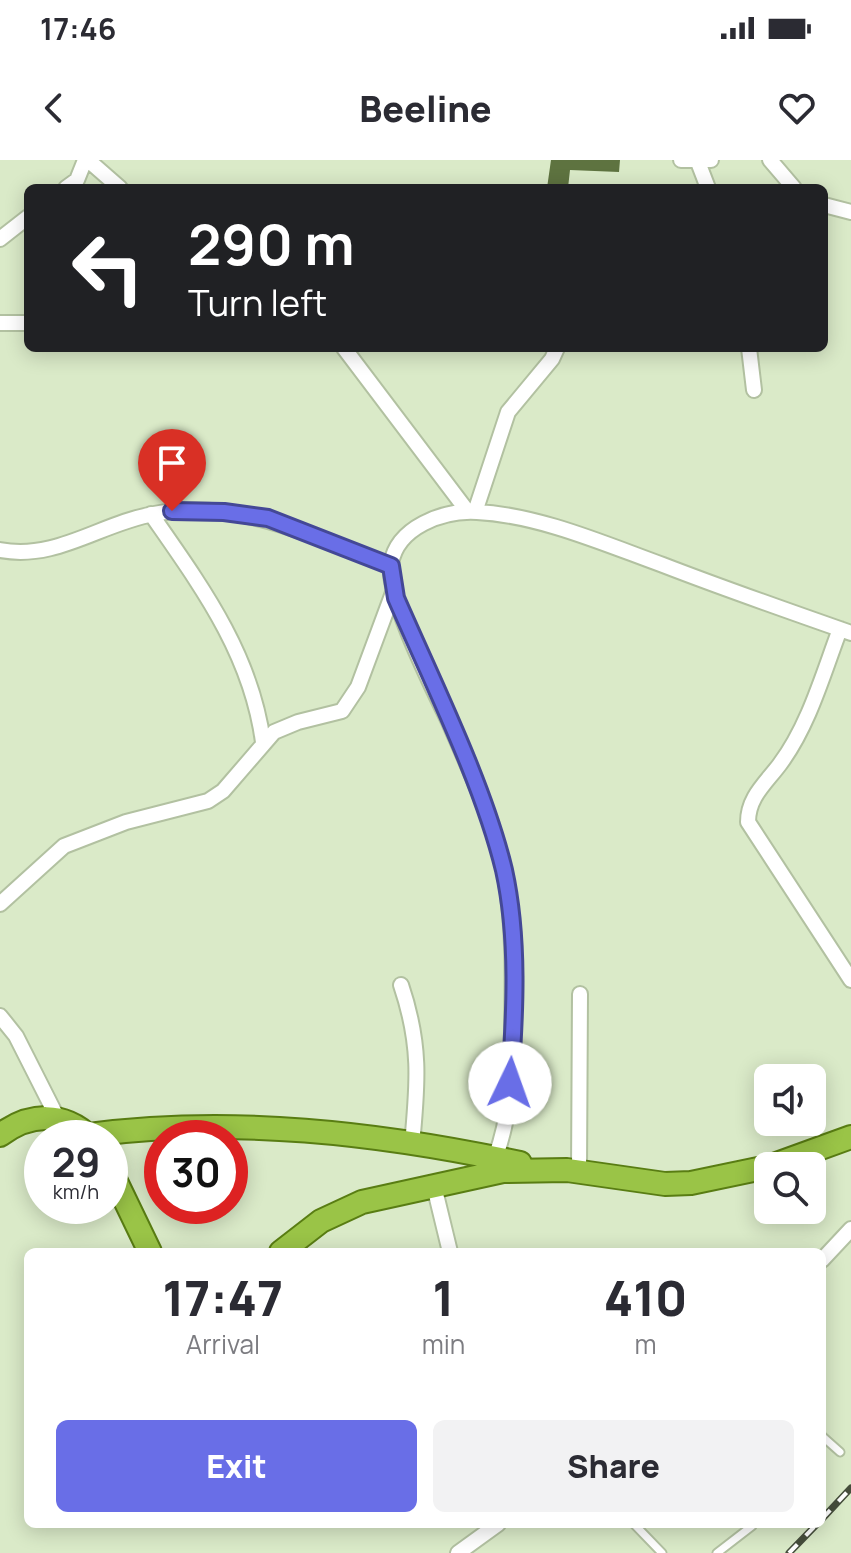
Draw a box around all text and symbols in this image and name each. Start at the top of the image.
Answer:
text: 17:46 [40,8,116,49]
text: Beeline [359,84,492,133]
icon: back [32,86,76,130]
icon: heart [775,86,819,130]
text: 290 m [188,205,355,282]
icon: left [56,216,160,320]
text: Turn left [188,278,327,327]
pin [138,429,206,511]
icon: arrive [150,441,194,485]
position arrow [468,1041,552,1125]
map controls [754,1064,826,1224]
button: sound [754,1064,826,1136]
speed limit sign: 30 [144,1120,248,1224]
text: 29 [52,1134,100,1189]
button: search [754,1152,826,1224]
text: km/h [53,1178,99,1205]
text: 17:47 [163,1265,283,1330]
text: 1 [433,1265,454,1330]
text: 410 [604,1265,687,1330]
text: Arrival [186,1326,260,1362]
text: min [422,1326,465,1362]
text: m [635,1326,657,1362]
button: Exit [56,1420,417,1512]
button: Share [433,1420,794,1512]

